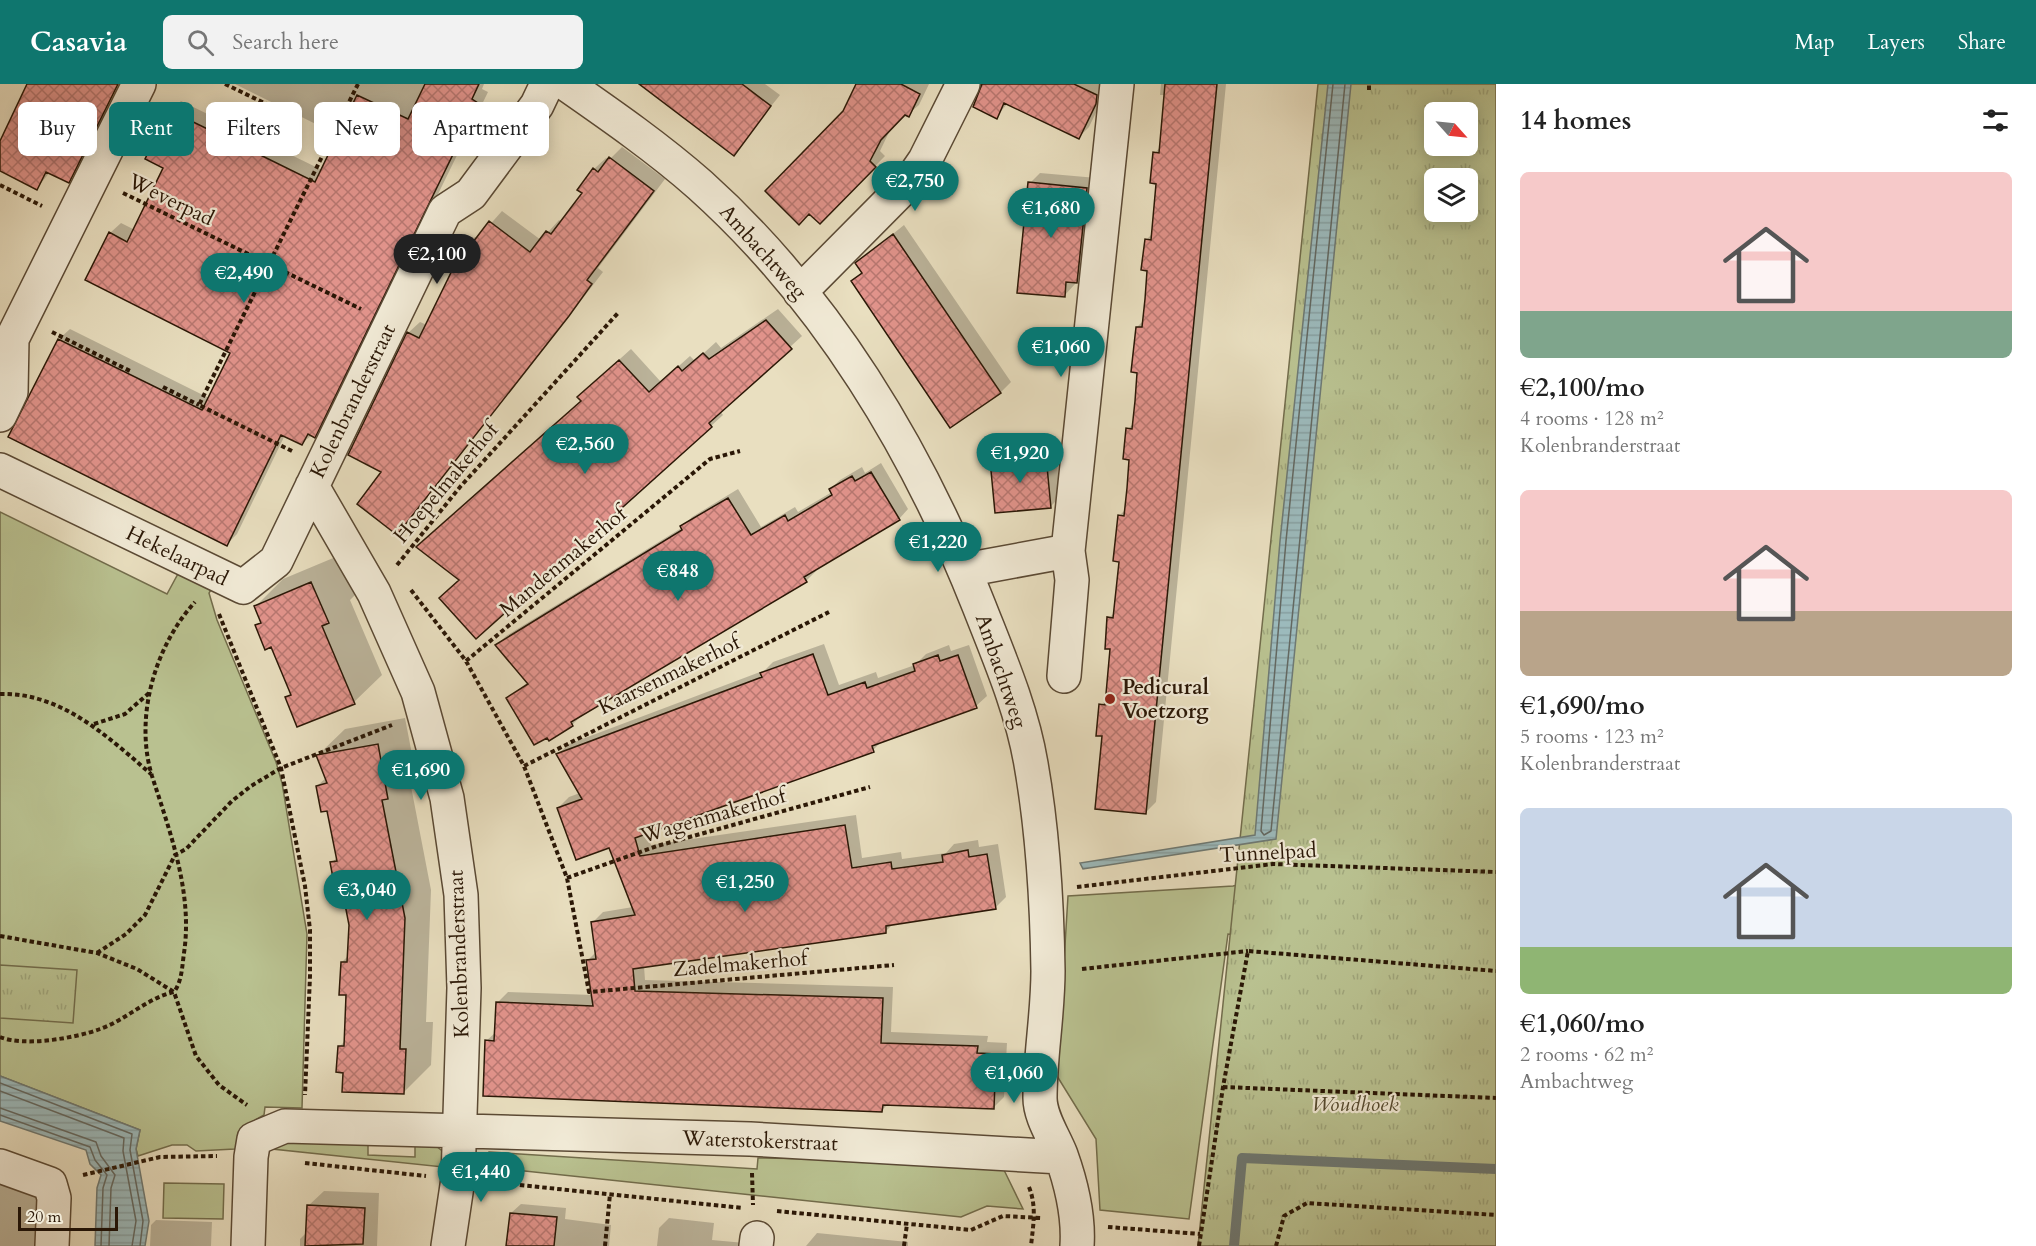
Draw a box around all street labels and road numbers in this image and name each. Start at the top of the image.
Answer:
street label: Weverpad [122,166,219,233]
street label: Ambachtweg [712,198,814,306]
street label: Kolenbranderstraat [303,319,403,483]
street label: Hoepelmakerhof [387,414,507,549]
street label: Mandenmakerhof [493,498,636,624]
street label: Hekelaarpad [121,519,233,593]
street label: Ambachtweg [968,610,1034,732]
street label: Kaarsenmakerhof [593,627,748,722]
street label: Wagenmakerhof [636,780,793,851]
street label: Tunnelpad [1219,836,1317,870]
street label: Kolenbranderstraat [442,869,476,1039]
street label: Zadelmakerhof [672,943,812,984]
street label: Waterstokerstraat [681,1124,839,1158]

